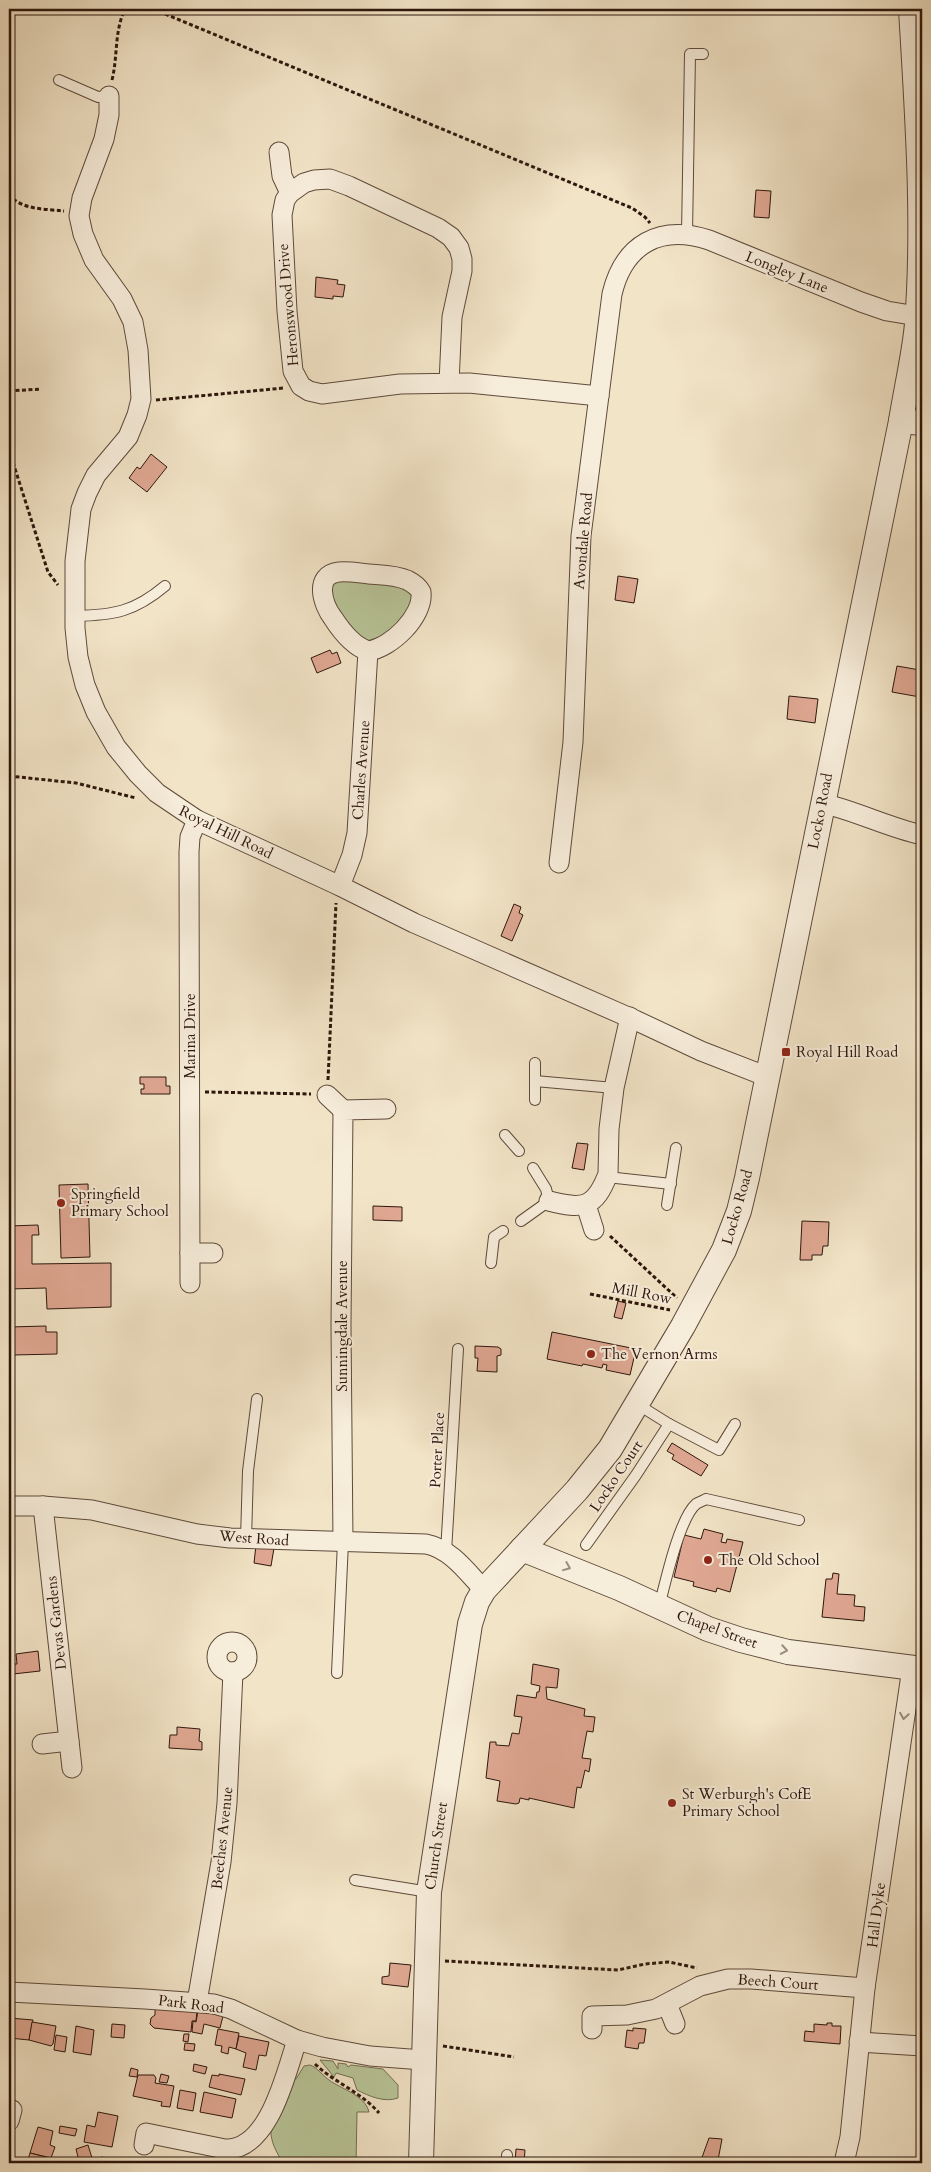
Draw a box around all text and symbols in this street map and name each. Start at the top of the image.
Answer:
street label: Heronswood Drive [273,243,303,367]
street label: Longley Lane [743,246,832,298]
street label: Avondale Road [569,492,597,590]
street label: Charles Avenue [348,719,374,821]
street label: Locko Road [803,771,837,851]
street label: Royal Hill Road [176,801,276,863]
street label: Marina Drive [180,993,200,1079]
place label: Royal Hill Road [796,1042,898,1062]
marker: Royal Hill Road [780,1046,792,1058]
street label: Locko Road [717,1167,757,1247]
place label: Springfield Primary School [71,1184,169,1221]
marker: Springfield Primary School [55,1197,67,1209]
street label: Sunningdale Avenue [332,1260,352,1392]
street label: Mill Row [610,1277,674,1309]
place label: The Vernon Arms [601,1344,717,1364]
marker: The Vernon Arms [585,1348,597,1360]
street label: Porter Place [425,1411,449,1489]
street label: Locko Court [585,1436,647,1516]
street label: West Road [217,1526,290,1550]
place label: The Old School [718,1550,820,1570]
marker: The Old School [702,1554,714,1566]
one-way arrow [562,1561,571,1572]
street label: Devas Gardens [41,1575,71,1671]
street label: Chapel Street [674,1605,761,1653]
one-way arrow [779,1645,788,1655]
one-way arrow [900,1711,910,1720]
place label: St Werburgh's CofE Primary School [682,1784,811,1821]
street label: Beeches Avenue [207,1785,237,1890]
marker: St Werburgh's CofE Primary School [666,1797,678,1809]
street label: Church Street [420,1800,452,1891]
street label: Hall Dyke [862,1881,890,1949]
street label: Beech Court [737,1969,819,1995]
street label: Park Road [157,1990,225,2018]

